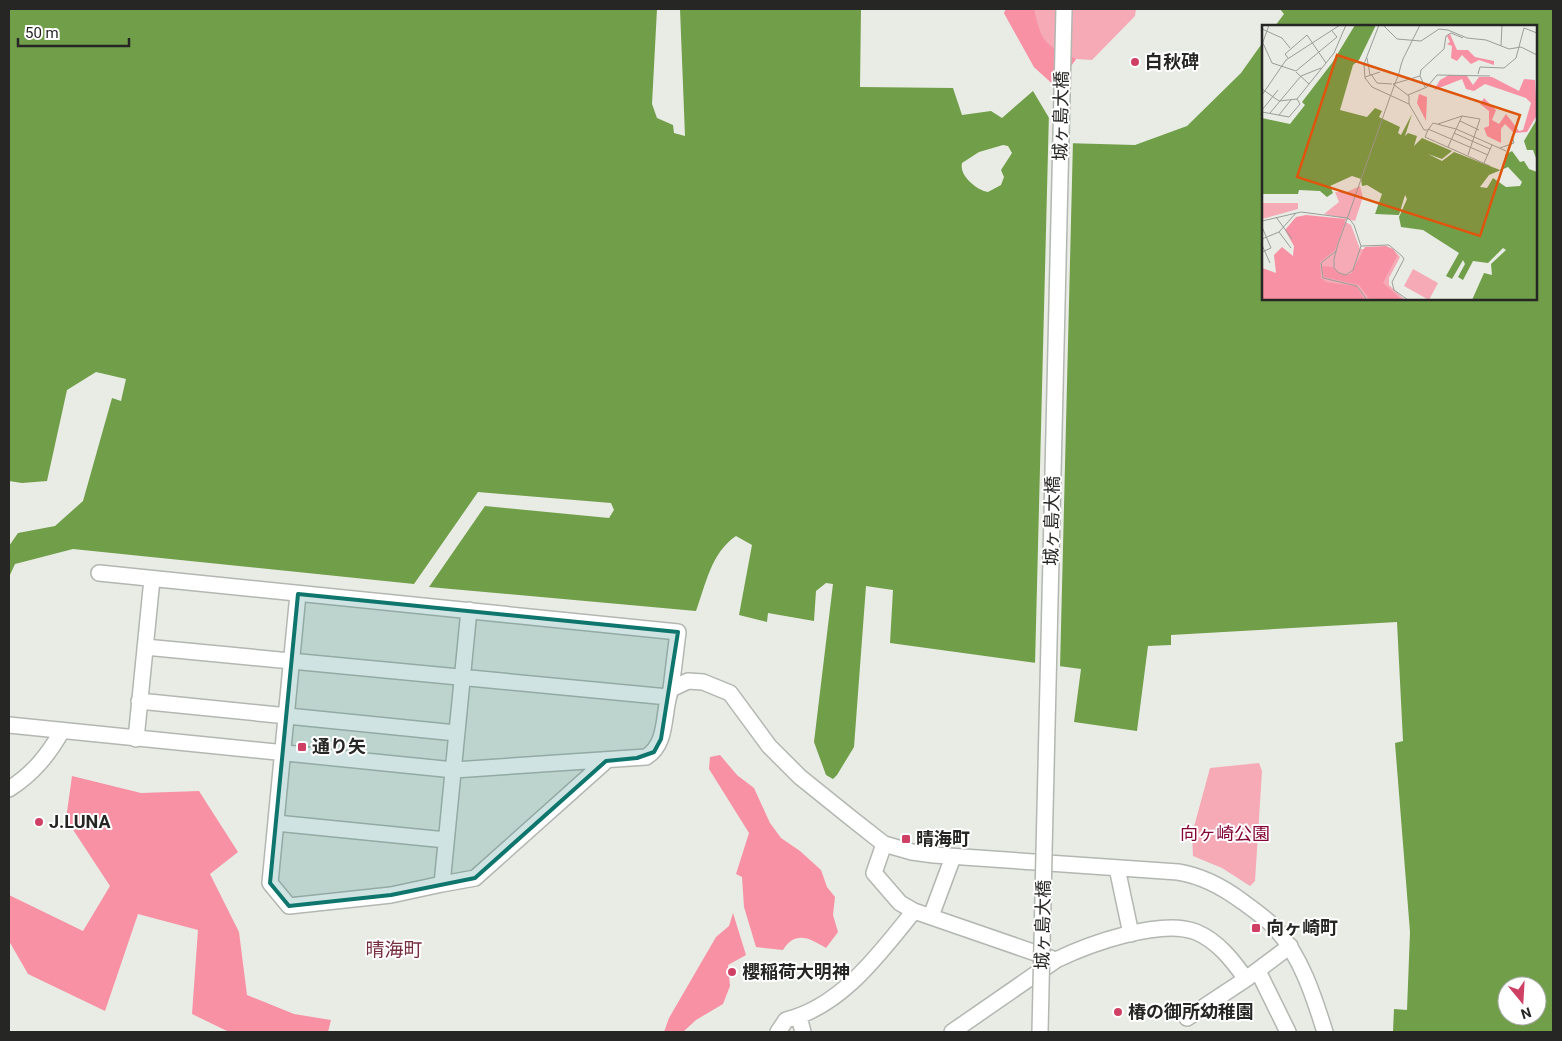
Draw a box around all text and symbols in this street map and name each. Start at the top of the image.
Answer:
scale bar [18,15,129,47]
text: 50 m [25,24,59,42]
inset map [1262,25,1537,300]
place label: 白秋碑 [1145,51,1199,72]
marker: 白秋碑 [1129,56,1141,68]
street label: 城ヶ島大橋 [1049,71,1072,161]
street label: 城ヶ島大橋 [1040,476,1063,566]
place label: 通り矢 [312,736,366,757]
marker: 通り矢 [296,741,308,753]
place label: J.LUNA [49,811,111,832]
marker: J.LUNA [33,816,45,828]
park label: 向ヶ崎公園 [1180,823,1270,844]
place label: 晴海町 [916,828,970,849]
marker: 晴海町 [900,833,912,845]
street label: 城ヶ島大橋 [1031,880,1054,970]
place label: 向ヶ崎町 [1266,917,1338,938]
marker: 向ヶ崎町 [1250,922,1262,934]
district label: 晴海町 [365,938,423,961]
place label: 櫻稲荷大明神 [742,961,850,982]
marker: 櫻稲荷大明神 [726,966,738,978]
north arrow [1497,976,1547,1026]
place label: 椿の御所幼稚園 [1128,1001,1254,1022]
text: N [1519,1004,1533,1023]
marker: 椿の御所幼稚園 [1112,1006,1124,1018]

